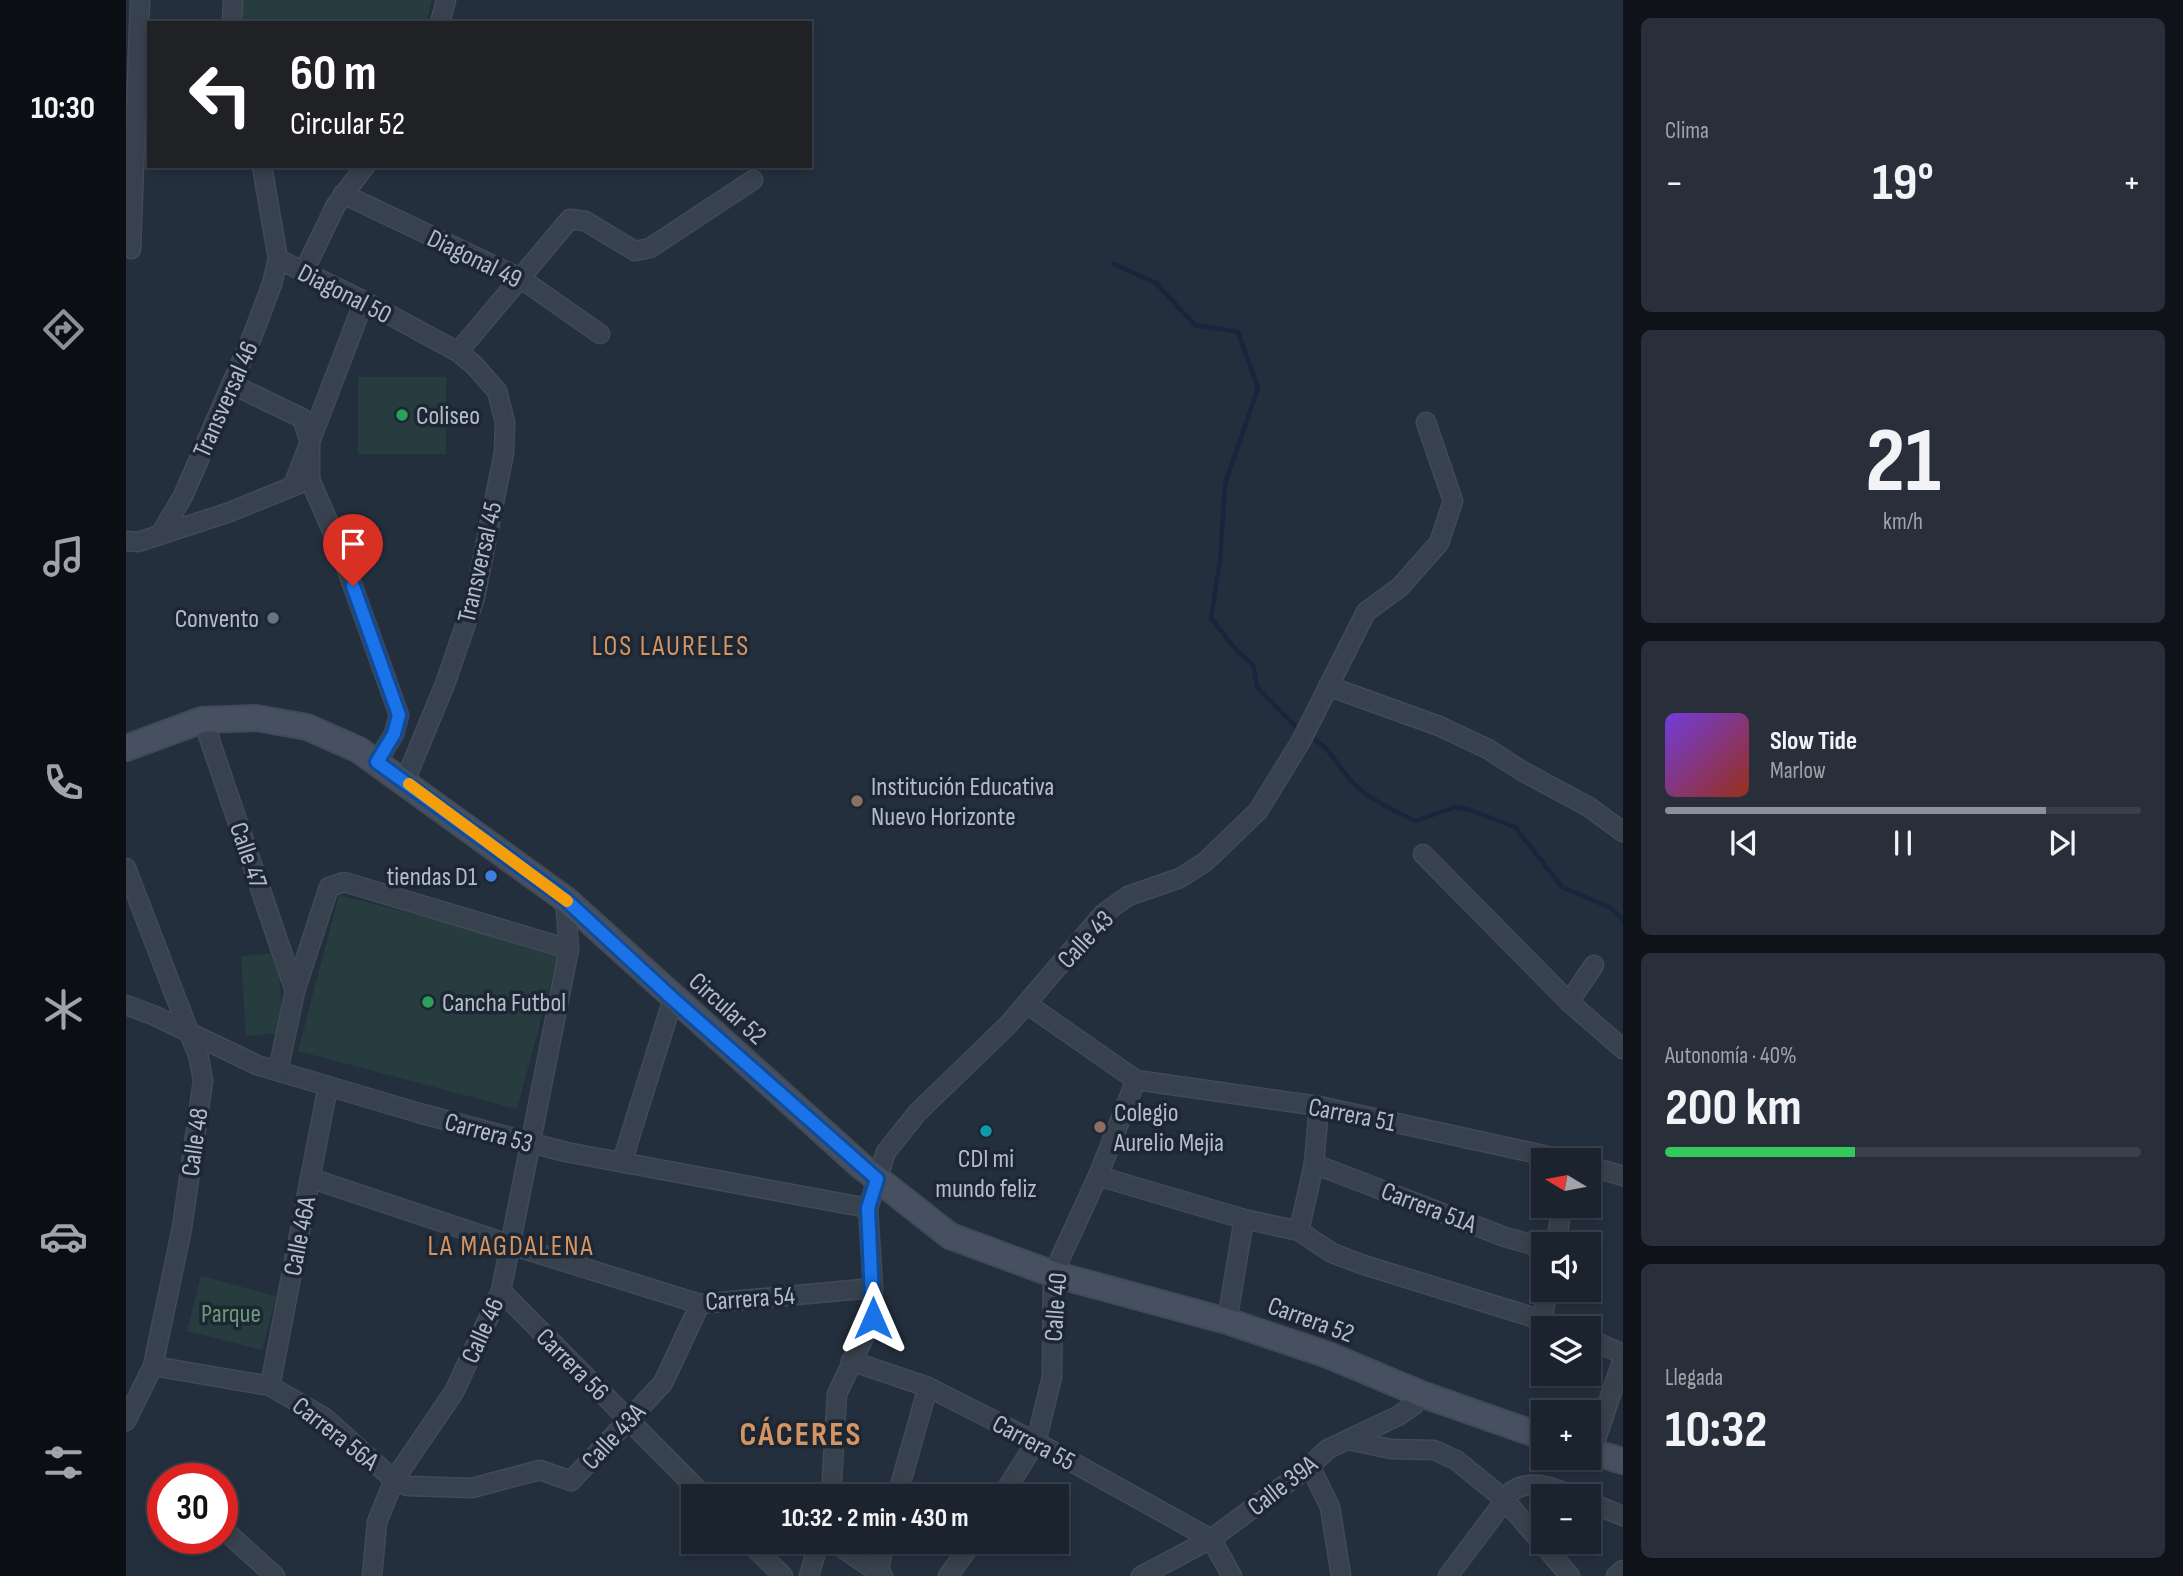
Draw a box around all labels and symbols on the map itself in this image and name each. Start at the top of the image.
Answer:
street label: Diagonal 49 [422,223,527,295]
street label: Diagonal 50 [292,258,396,331]
street label: Transversal 46 [187,337,266,463]
place label: Coliseo [416,401,480,432]
marker: Coliseo [394,407,410,423]
street label: Transversal 45 [452,499,509,626]
pin [323,514,383,586]
place label: Convento [175,604,259,635]
marker: Convento [265,610,281,626]
district label: LOS LAURELES [592,630,750,663]
place label: Institución Educativa Nuevo Horizonte [871,772,1054,833]
marker: Institución Educativa Nuevo Horizonte [849,793,865,809]
street label: Calle 47 [222,819,273,893]
place label: tiendas D1 [386,862,477,893]
marker: tiendas D1 [483,868,499,884]
street label: Calle 43 [1051,904,1121,976]
street label: Circular 52 [682,966,772,1052]
place label: Cancha Futbol [442,988,566,1019]
marker: Cancha Futbol [420,994,436,1010]
street label: Carrera 51 [1306,1092,1398,1139]
place label: Colegio Aurelio Mejia [1113,1098,1224,1159]
street label: Calle 48 [175,1106,216,1178]
street label: Carrera 53 [441,1107,536,1160]
marker: Colegio Aurelio Mejia [1092,1119,1108,1135]
marker: CDI mi mundo feliz [978,1123,994,1139]
place label: CDI mi mundo feliz [935,1144,1037,1205]
north arrow [1531,1148,1601,1218]
street label: Carrera 51A [1377,1176,1481,1241]
street label: Calle 46A [278,1193,323,1278]
district label: LA MAGDALENA [427,1230,595,1263]
street label: Calle 40 [1039,1272,1074,1343]
street label: Carrera 54 [704,1281,796,1318]
position arrow [836,1281,910,1355]
street label: Carrera 52 [1263,1291,1358,1350]
street label: Calle 46 [455,1293,512,1368]
park label: Parque [201,1299,261,1330]
street label: Carrera 56 [529,1322,615,1408]
street label: Carrera 56A [286,1391,385,1478]
street label: Calle 43A [576,1397,653,1477]
street label: Carrera 55 [987,1409,1080,1478]
district label: CÁCERES [740,1415,862,1455]
street label: Calle 39A [1242,1449,1325,1523]
speed limit sign: 30 [147,1463,238,1554]

